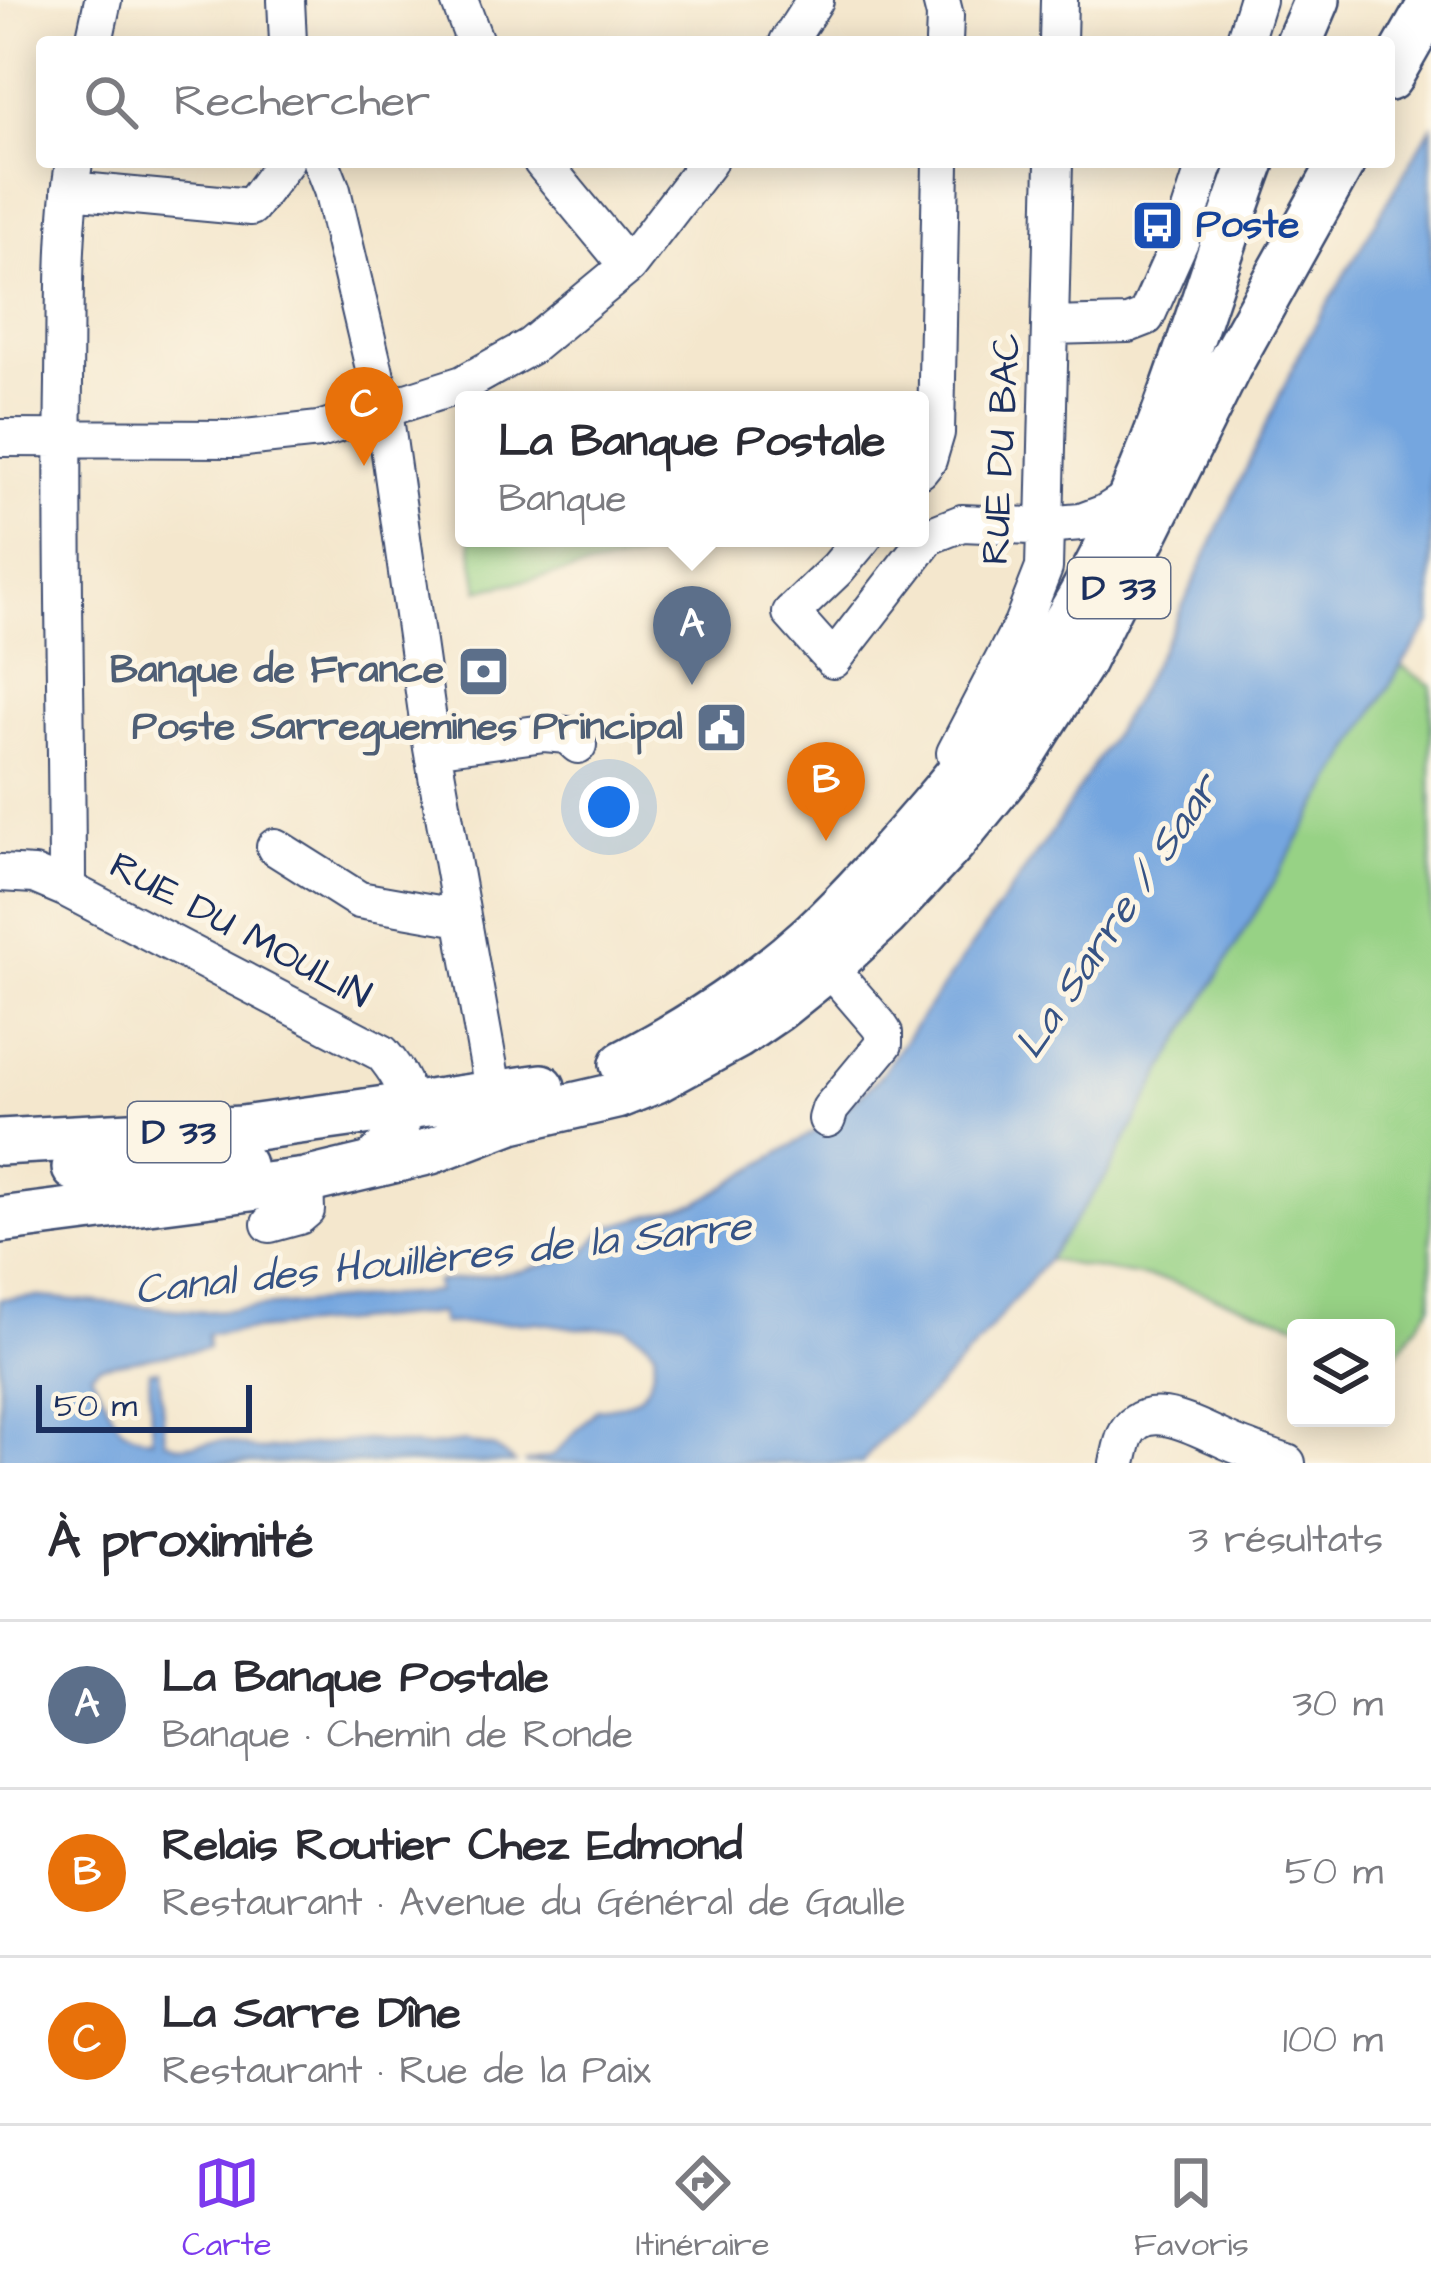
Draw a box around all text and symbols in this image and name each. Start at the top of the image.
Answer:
search box [36,36,1395,168]
icon: search [78,69,144,135]
text: Rechercher [174,71,430,133]
bus stop icon: Poste [1129,198,1185,254]
place label: Poste [1196,199,1299,253]
street label: RUE DU BAC [969,332,1035,566]
pin: C [325,367,403,466]
popup [455,391,929,547]
text: La Banque Postale [499,411,885,473]
text: Banque [499,473,627,527]
road number: D 33 [1068,558,1170,618]
pin: A [653,586,731,685]
bank icon: Banque de France [455,643,511,699]
place label: Banque de France [110,644,444,698]
public building icon: Poste Sarreguemines Principal [694,700,750,756]
place label: Poste Sarreguemines Principal [132,701,683,756]
pin: B [787,742,865,841]
water label: La Sarre / Saar [1002,761,1237,1070]
your location [579,777,639,837]
street label: RUE DU MOULIN [100,839,380,1023]
road number: D 33 [128,1102,230,1162]
water label: Canal des Houillères de la Sarre [132,1198,756,1320]
map controls [1287,1319,1395,1427]
button: layers [1287,1319,1395,1427]
scale bar [36,1379,252,1432]
text: 50 m [54,1383,137,1429]
text: À proximité [48,1506,314,1577]
text: 3 résultats [1188,1514,1383,1568]
text: La Banque Postale [162,1647,549,1709]
text: A [75,1678,99,1732]
text: 30 m [1293,1678,1383,1732]
text: Banque · Chemin de Ronde [162,1709,633,1763]
text: Relais Routier Chez Edmond [162,1815,743,1877]
text: B [73,1846,101,1900]
text: 50 m [1285,1846,1383,1900]
text: Restaurant · Avenue du Général de Gaulle [162,1877,906,1931]
text: La Sarre Dîne [162,1983,461,2045]
text: C [73,2014,101,2068]
text: 100 m [1283,2014,1383,2068]
text: Restaurant · Rue de la Paix [162,2045,651,2099]
tab: Carte [182,2150,272,2268]
tab: Itinéraire [636,2150,770,2268]
tab: Favoris [1134,2150,1249,2268]

